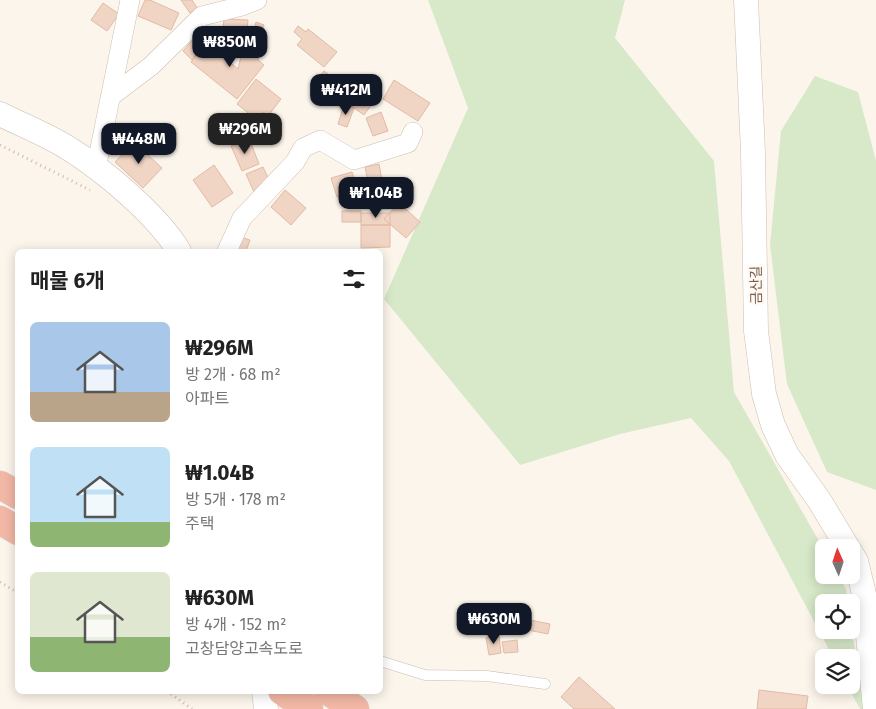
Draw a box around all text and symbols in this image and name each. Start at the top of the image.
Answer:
pin: ₩850M [195,26,265,68]
text: ₩850M [203,32,257,51]
pin: ₩412M [311,74,381,116]
text: ₩412M [321,80,371,99]
pin: ₩296M [210,112,280,155]
text: ₩296M [219,119,271,138]
pin: ₩448M [104,122,174,165]
text: ₩448M [112,129,166,148]
pin: ₩1.04B [335,176,417,219]
text: ₩1.04B [350,183,402,202]
icon: filters [340,265,368,293]
street label: 금산길 [748,266,765,304]
text: 매물 6개 [30,268,105,294]
text: ₩296M [185,335,253,361]
icon: home [70,342,130,402]
text: 방 2개 · 68 m² [185,365,281,384]
text: 아파트 [185,389,229,408]
text: ₩1.04B [185,460,254,486]
icon: home [70,467,130,527]
text: 방 5개 · 178 m² [185,490,286,509]
text: 주택 [185,514,214,533]
north arrow [815,539,860,584]
map controls [815,539,860,694]
text: ₩630M [185,585,254,611]
icon: home [70,592,130,652]
button: locate [815,594,860,639]
pin: ₩630M [459,602,529,645]
text: ₩630M [468,609,520,628]
text: 방 4개 · 152 m² [185,615,286,634]
text: 고창담양고속도로 [185,639,303,658]
button: layers [815,649,860,694]

